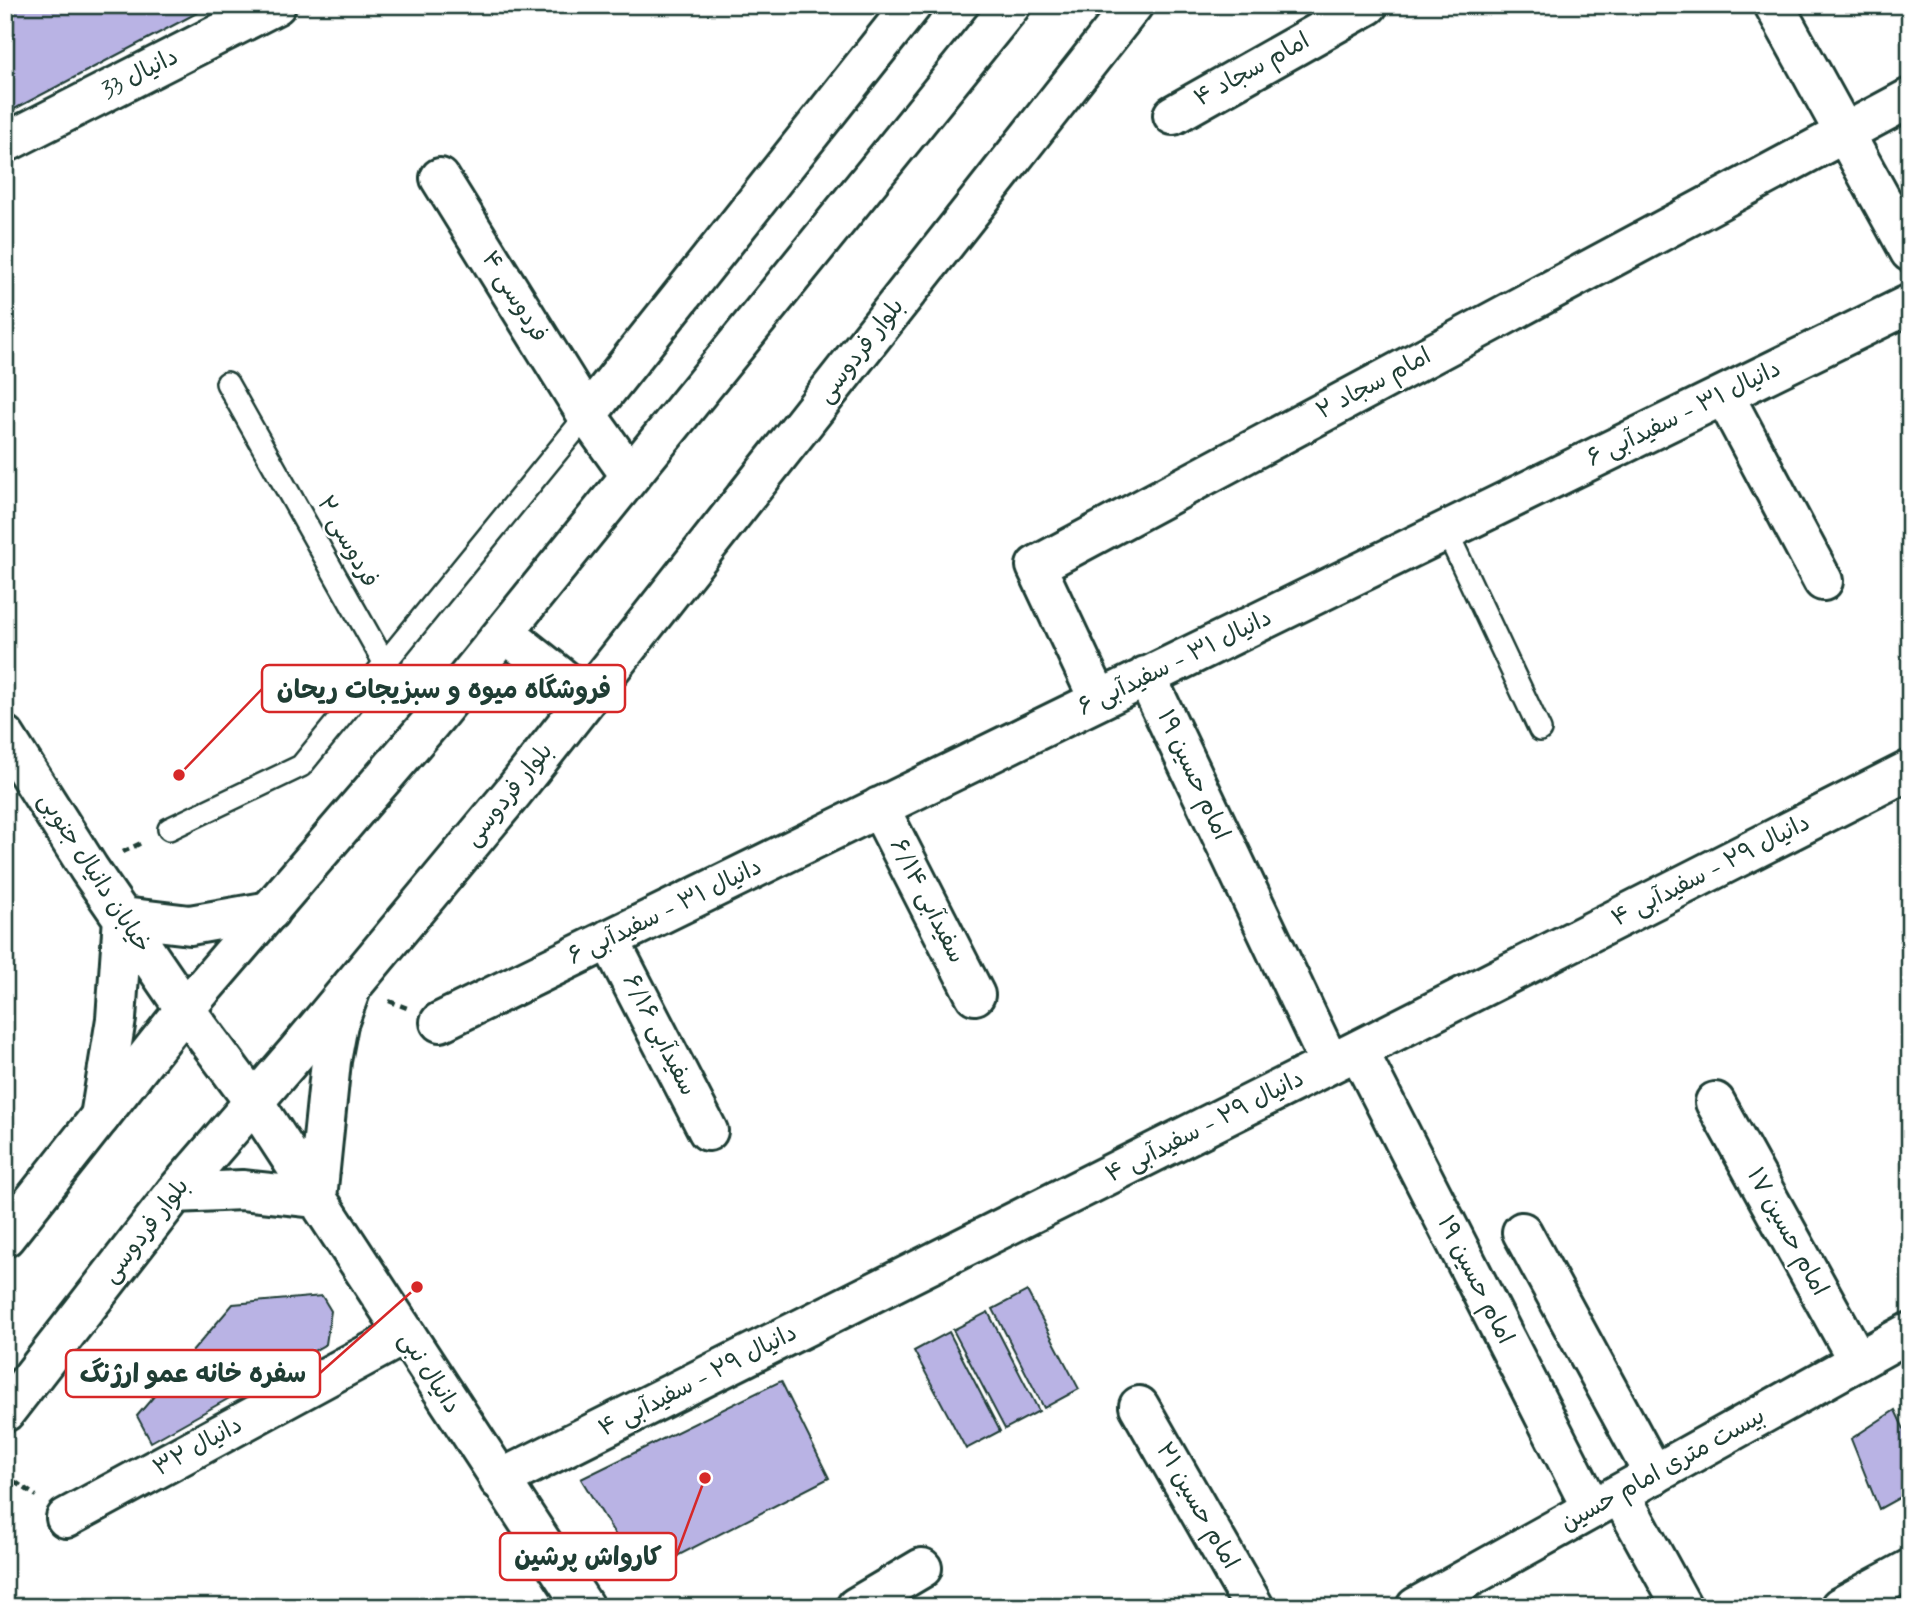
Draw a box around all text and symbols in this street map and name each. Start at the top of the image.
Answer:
street label: امام سجاد ۴ [1189,26,1316,115]
street label: دانیال 33 [96,42,184,106]
street label: فردوسی ۴ [474,245,554,349]
street label: بلوار فردوسی [810,292,912,410]
street label: امام سجاد ۲ [1311,341,1437,428]
street label: دانیال ۳۱ - سفیدآبی ۶ [1582,354,1786,474]
street label: فردوسی ۲ [309,491,385,593]
street label: دانیال ۳۱ - سفیدآبی ۶ [1073,603,1277,723]
callout: فروشگاه میوه و سبزیجات ریحان [262,665,625,712]
text: فروشگاه میوه و سبزیجات ریحان [277,673,611,708]
street label: امام حسین ۱۹ [1148,705,1237,845]
street label: بلوار فردوسی [458,737,560,853]
street label: خیابان دانیال جنوبی [30,787,158,959]
street label: دانیال ۲۹ - سفیدآبی ۴ [1607,808,1815,934]
street label: سفیدآبی ۶/۱۴ [882,833,972,969]
street label: دانیال ۳۱ - سفیدآبی ۶ [563,852,767,972]
street label: سفیدآبی ۶/۱۶ [615,969,703,1101]
street label: دانیال ۲۹ - سفیدآبی ۴ [1101,1064,1309,1190]
street label: امام حسین ۱۷ [1738,1162,1835,1302]
street label: بلوار فردوسی [95,1172,197,1290]
street label: امام حسین ۱۹ [1428,1211,1521,1350]
street label: دانیال ۲۹ - سفیدآبی ۴ [594,1318,802,1444]
street label: دانیال نبی [391,1326,467,1420]
callout: سفره خانه عمو ارژنگ [66,1350,320,1397]
text: سفره خانه عمو ارژنگ [80,1357,306,1392]
street label: بیست متری امام حسین [1555,1401,1771,1540]
street label: دانیال ۳۲ [148,1410,248,1484]
street label: امام حسین ۲۱ [1147,1437,1246,1575]
callout: کارواش پرشین [500,1533,676,1580]
text: کارواش پرشین [514,1541,662,1575]

